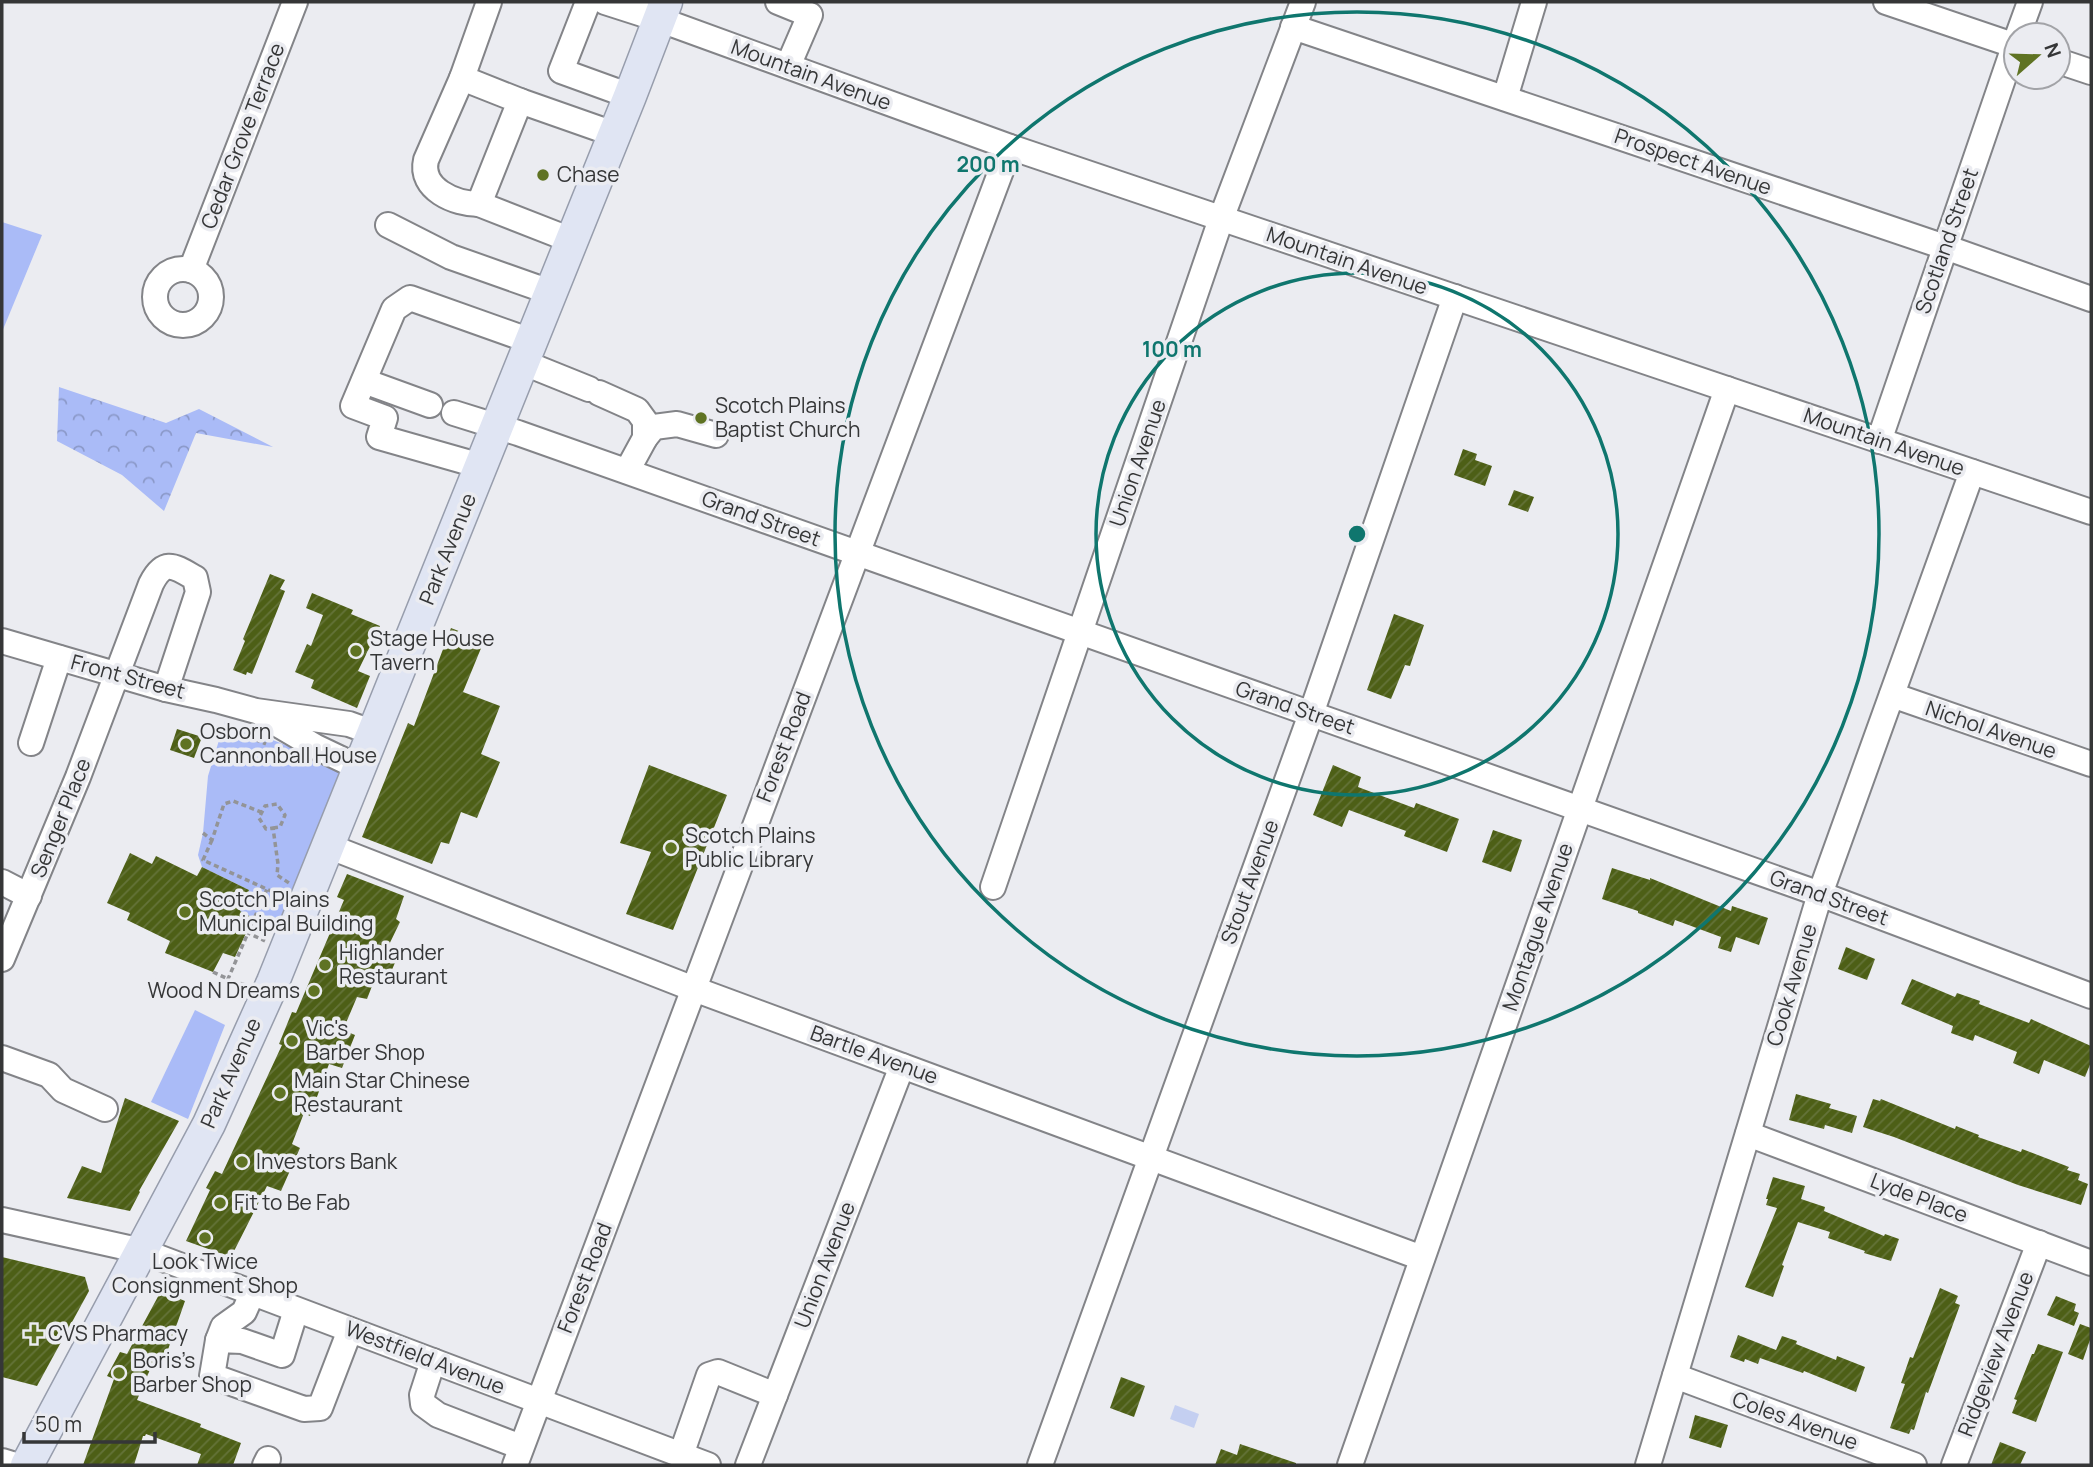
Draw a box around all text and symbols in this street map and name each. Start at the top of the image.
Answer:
north arrow [2002,21,2072,91]
street label: Mountain Avenue [727,32,895,116]
street label: Cedar Grove Terrace [194,39,290,233]
text: N [2038,39,2068,61]
street label: Prospect Avenue [1611,121,1776,201]
text: 200 m [956,150,1020,178]
place label: Chase [557,160,619,188]
street label: Scotland Street [1908,164,1984,317]
marker: Chase [535,167,551,183]
street label: Mountain Avenue [1263,219,1432,301]
text: 100 m [1142,335,1202,363]
place label: Scotch Plains Baptist Church [715,391,860,443]
street label: Union Avenue [1102,395,1172,530]
street label: Mountain Avenue [1800,400,1969,482]
marker: Scotch Plains Baptist Church [693,410,709,426]
street label: Grand Street [698,484,825,552]
street label: Park Avenue [412,489,482,609]
centre of rings [1345,522,1369,546]
place label: Stage House Tavern [370,624,495,676]
marker: Stage House Tavern [348,643,364,659]
street label: Front Street [68,647,188,705]
street label: Grand Street [1232,674,1359,741]
street label: Forest Road [749,688,817,806]
street label: Nichol Avenue [1922,694,2061,765]
place label: Osborn Cannonball House [200,717,377,769]
marker: Osborn Cannonball House [178,736,194,752]
street label: Senger Place [23,754,97,882]
street label: Stout Avenue [1214,816,1285,948]
place label: Scotch Plains Public Library [685,821,816,873]
street label: Montague Avenue [1495,839,1579,1014]
marker: Scotch Plains Public Library [663,840,679,856]
street label: Grand Street [1766,863,1893,931]
place label: Scotch Plains Municipal Building [199,885,373,937]
marker: Scotch Plains Municipal Building [177,904,193,920]
street label: Cook Avenue [1759,920,1823,1049]
place label: Highlander Restaurant [339,938,448,990]
marker: Highlander Restaurant [317,957,333,973]
place label: Wood N Dreams [148,976,300,1004]
marker: Wood N Dreams [306,983,322,999]
street label: Park Avenue [193,1013,267,1132]
place label: Vic's Barber Shop [306,1014,425,1066]
street label: Bartle Avenue [807,1018,942,1090]
marker: Vic's Barber Shop [284,1033,300,1049]
place label: Main Star Chinese Restaurant [294,1066,470,1118]
marker: Main Star Chinese Restaurant [272,1085,288,1101]
place label: Investors Bank [256,1147,398,1175]
marker: Investors Bank [234,1154,250,1170]
street label: Lyde Place [1867,1166,1972,1228]
place label: Fit to Be Fab [234,1188,350,1216]
marker: Fit to Be Fab [212,1195,228,1211]
street label: Union Avenue [787,1197,861,1332]
street label: Forest Road [550,1219,618,1337]
marker: Look Twice Consignment Shop [197,1230,213,1246]
place label: Look Twice Consignment Shop [112,1247,298,1299]
street label: Ridgeview Avenue [1951,1267,2039,1440]
street label: Westfield Avenue [342,1314,509,1400]
place label: CVS Pharmacy [48,1319,188,1347]
marker: CVS Pharmacy [26,1326,42,1342]
place label: Boris’s Barber Shop [133,1346,252,1398]
marker: Boris’s Barber Shop [111,1365,127,1381]
street label: Coles Avenue [1729,1384,1862,1456]
scale bar [24,1400,156,1444]
text: 50 m [35,1410,82,1438]

